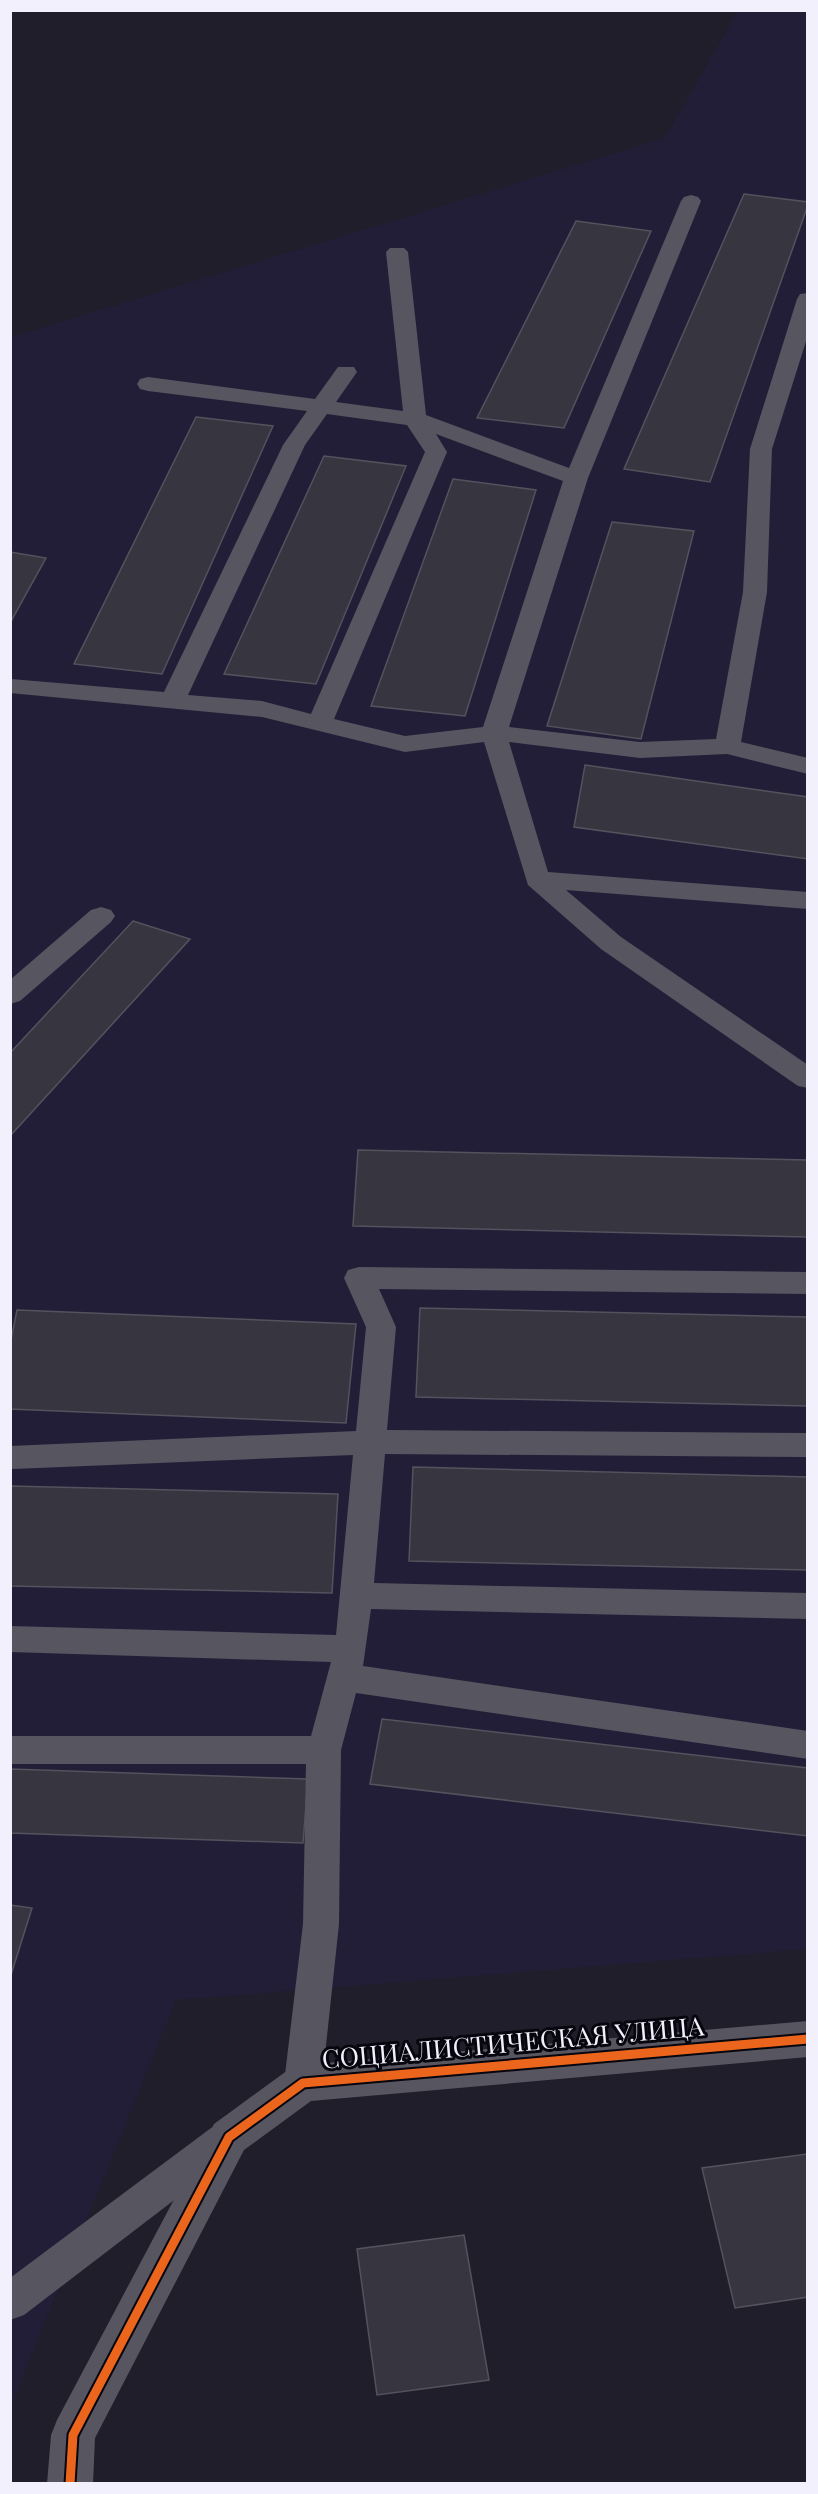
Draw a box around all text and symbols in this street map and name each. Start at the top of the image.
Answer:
street label: СОЦИАЛИСТИЧЕСКАЯ УЛИЦА [320,2007,706,2076]

